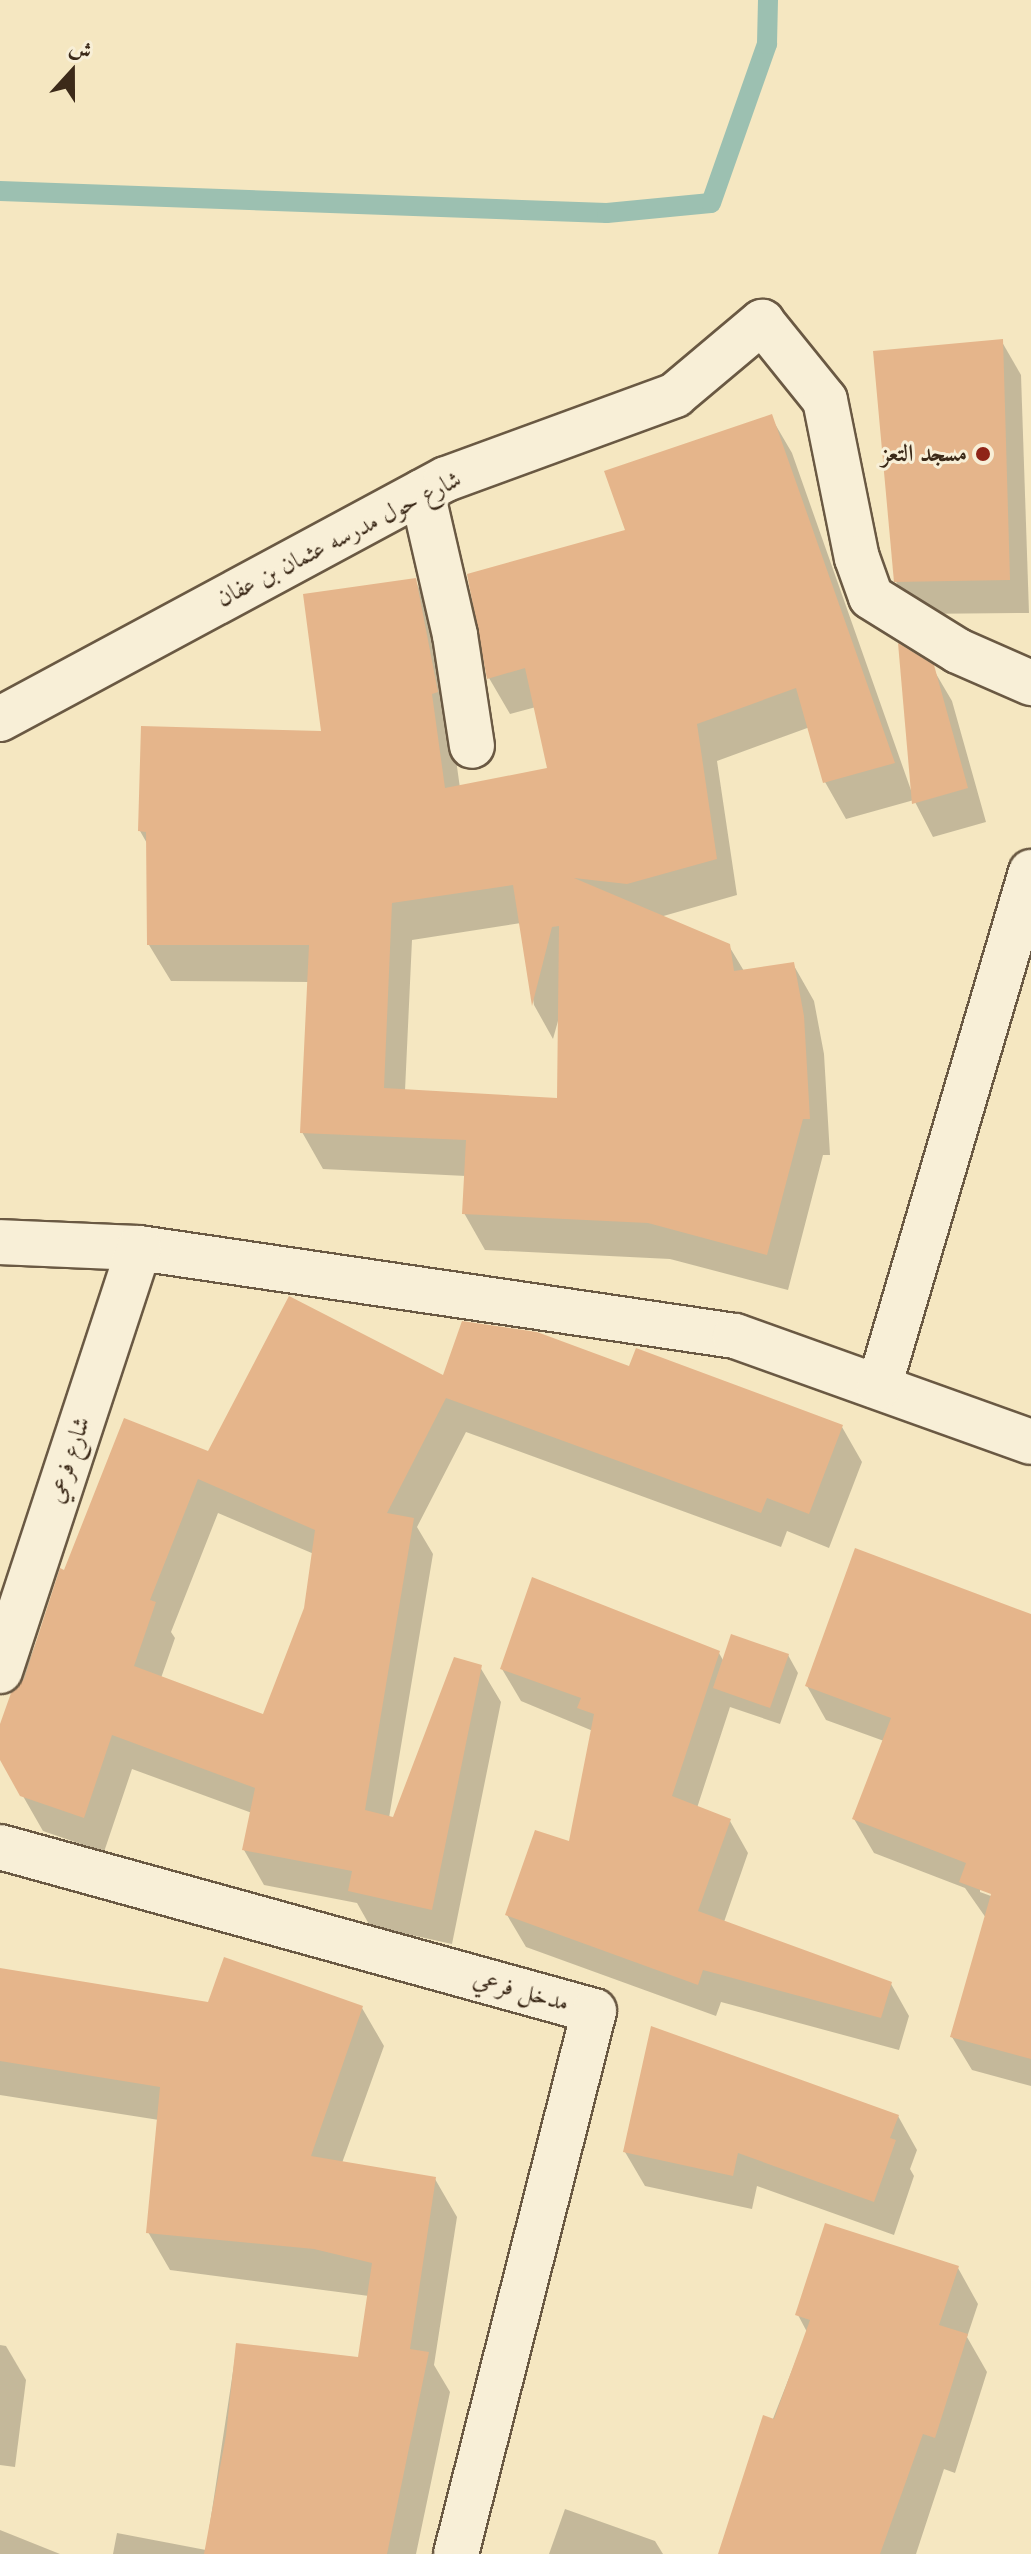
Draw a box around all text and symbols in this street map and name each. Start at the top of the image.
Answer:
north arrow [32,32,112,112]
text: ش [65,32,96,68]
place label: مسجد التعز [881,440,967,468]
marker: مسجد التعز [974,445,992,463]
street label: شارع حول مدرسه عثمان بن عفان [212,465,466,613]
street label: شارع فرعي [42,1413,96,1507]
street label: مدخل فرعي [470,1964,572,2018]

